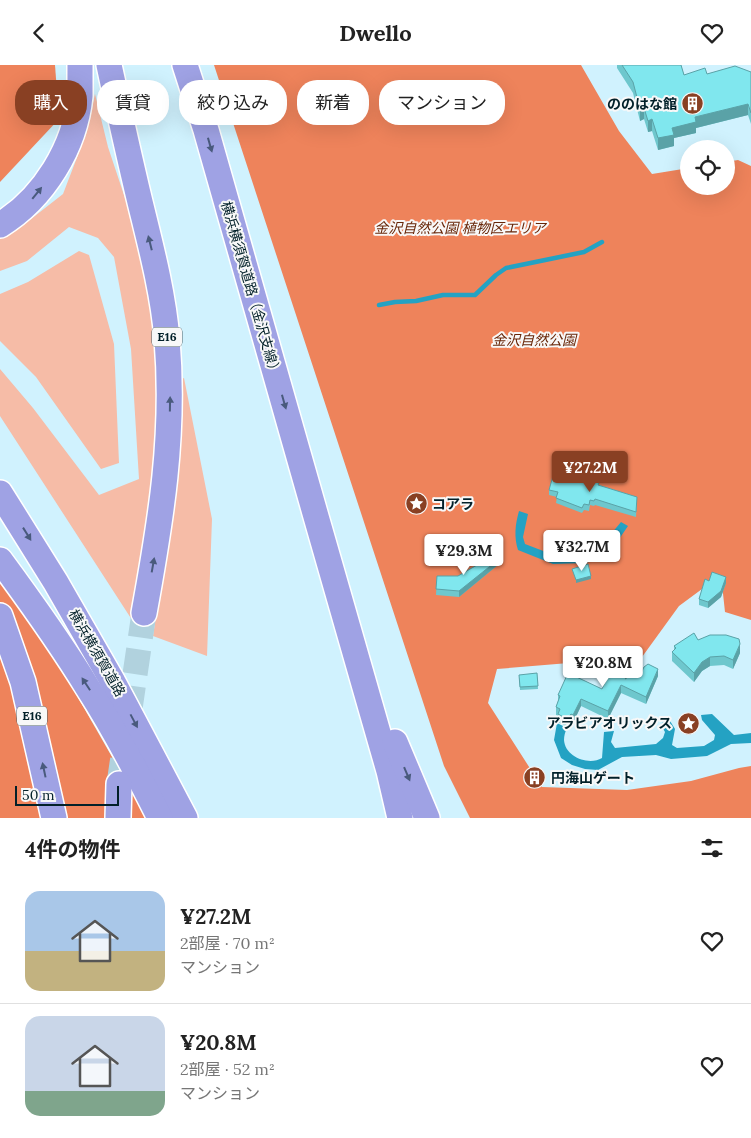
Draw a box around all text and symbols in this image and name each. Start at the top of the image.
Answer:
icon: back [25,19,53,47]
text: Dwello [339,19,412,47]
icon: heart [698,19,726,47]
chip: 購入 [15,80,87,125]
chip: 賃貸 [97,80,169,125]
chip: 絞り込み [179,80,287,125]
chip: 新着 [297,80,369,125]
chip: マンション [379,80,505,125]
building icon: ののはな館 [681,92,705,116]
place label: ののはな館 [607,95,677,113]
one-way arrow [206,137,214,153]
map controls [680,140,735,195]
button: locate [680,140,735,195]
one-way arrow [31,187,42,200]
street label: 横浜横須賀道路（金沢支線） [217,199,285,379]
park label: 金沢自然公園 植物区エリア [374,219,548,237]
one-way arrow [146,235,154,250]
road number: E16 [152,327,182,347]
park label: 金沢自然公園 [492,331,578,349]
one-way arrow [166,395,174,411]
one-way arrow [280,395,288,410]
pin: ¥27.2M [549,451,631,493]
text: ¥27.2M [563,457,617,477]
place icon: コアラ [404,492,428,516]
place label: コアラ [432,495,474,513]
one-way arrow [22,528,31,541]
pin: ¥32.7M [541,529,623,572]
pin: ¥29.3M [423,533,505,576]
text: ¥32.7M [554,536,610,556]
text: ¥29.3M [435,540,493,560]
one-way arrow [149,557,157,573]
street label: 横浜横須賀道路 [65,606,129,700]
pin: ¥20.8M [562,645,644,688]
text: ¥20.8M [574,652,632,672]
one-way arrow [81,677,90,690]
road number: E16 [17,706,47,725]
place icon: アラビアオリックス [676,711,700,735]
one-way arrow [130,713,138,728]
place label: アラビアオリックス [546,714,672,732]
one-way arrow [40,763,48,778]
building icon: 円海山ゲート [523,766,547,790]
one-way arrow [404,767,412,781]
place label: 円海山ゲート [551,769,635,787]
scale bar [15,783,119,806]
text: 50 m [22,786,55,804]
icon: filters [698,834,726,862]
text: 4件の物件 [25,836,121,863]
text: ¥27.2M [180,903,251,930]
icon: home [65,911,125,971]
icon: heart [698,927,726,955]
text: 2部屋 · 70 m² [180,933,275,953]
text: マンション [180,957,260,977]
text: ¥20.8M [180,1029,257,1056]
icon: home [65,1036,125,1096]
icon: heart [698,1052,726,1080]
text: 2部屋 · 52 m² [180,1059,275,1079]
text: マンション [180,1083,260,1103]

